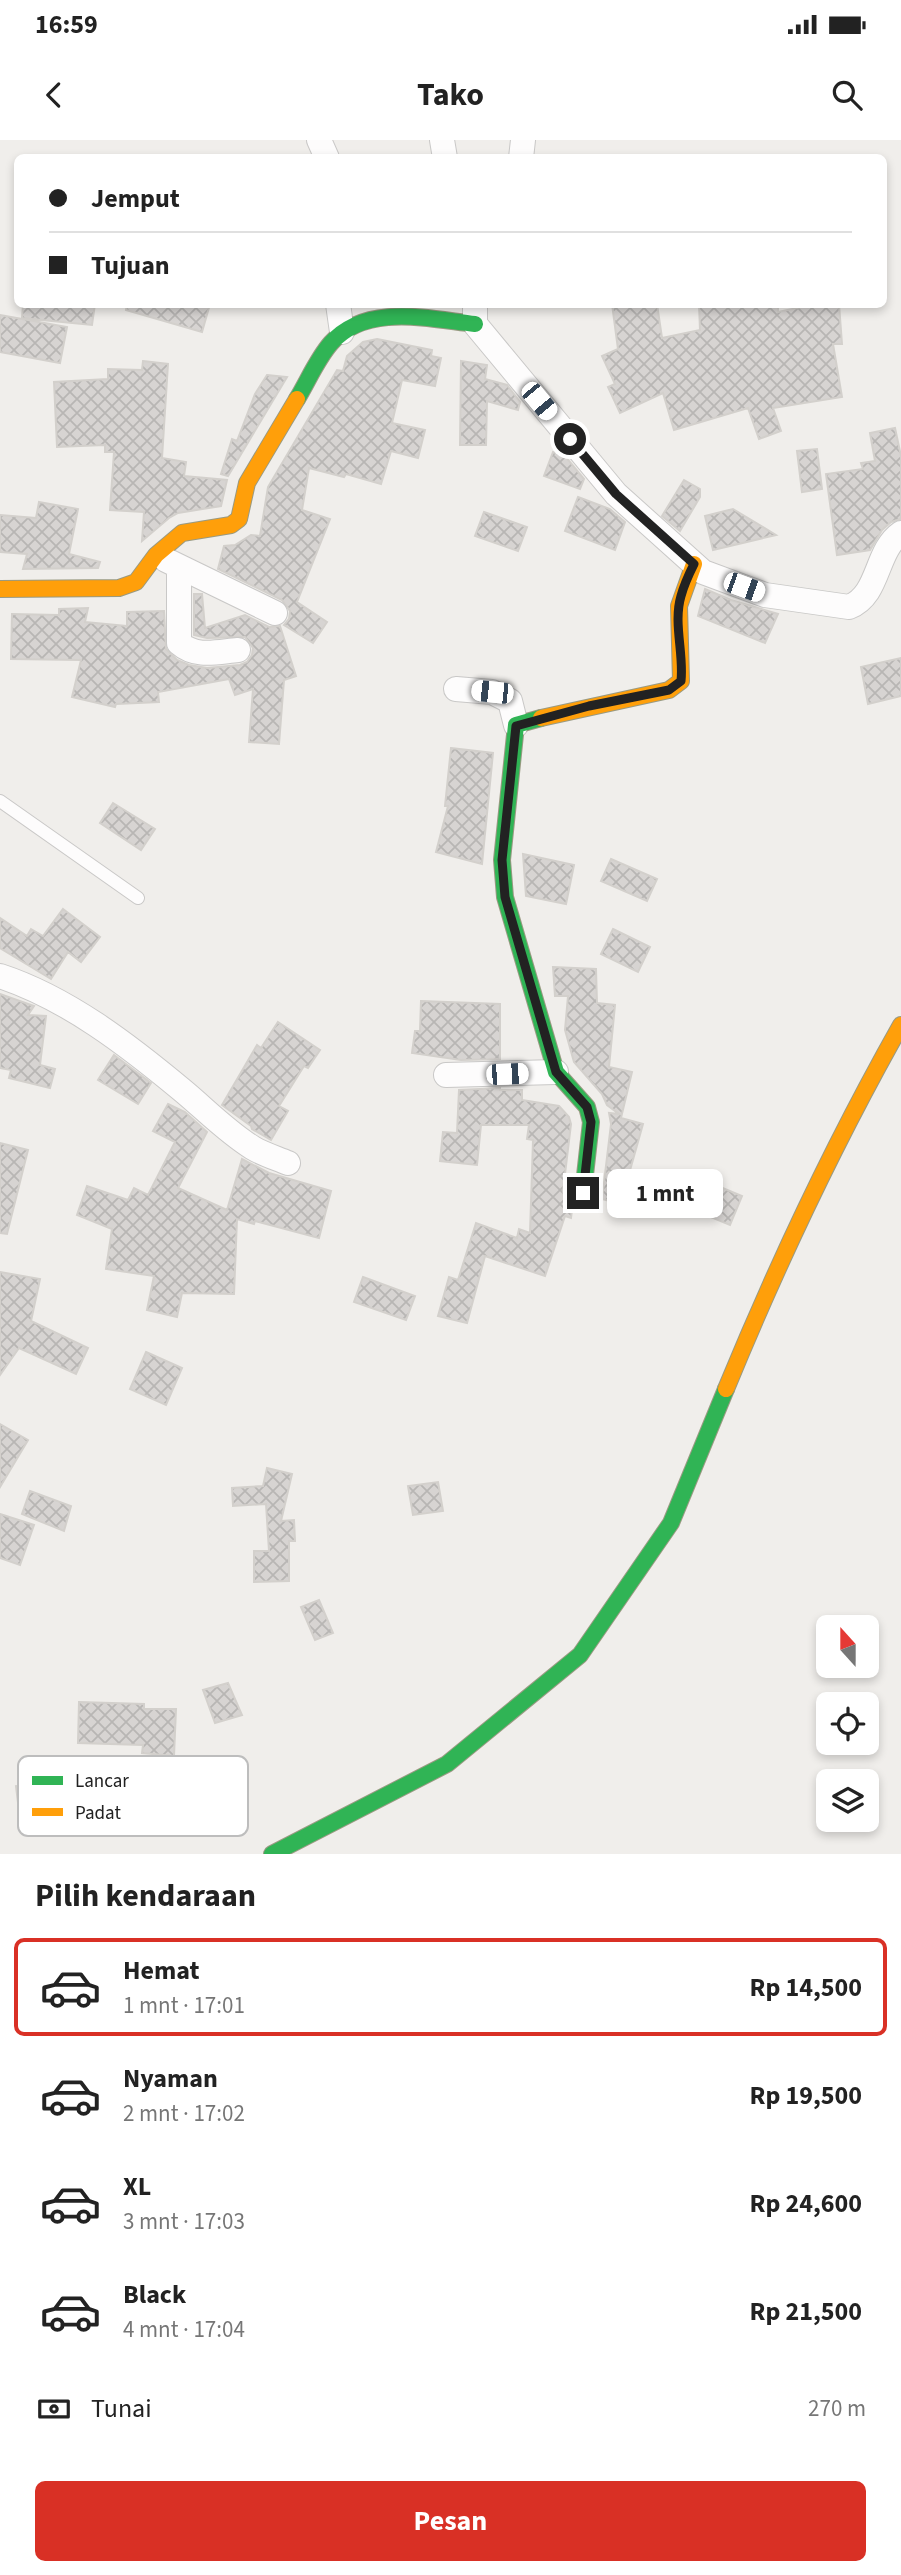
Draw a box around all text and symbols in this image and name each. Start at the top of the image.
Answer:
text: 16:59 [35,6,98,43]
text: Tako [417,72,484,118]
icon: back [35,76,73,114]
icon: search [828,76,866,114]
text: Jemput [91,180,180,217]
text: Tujuan [91,247,170,284]
car [518,378,561,424]
route start [554,423,586,455]
car [721,570,768,604]
car [471,679,514,705]
car [486,1063,529,1085]
callout: 1 mnt [608,1168,723,1218]
route end [567,1177,599,1209]
text: 1 mnt [636,1177,694,1210]
north arrow [816,1615,878,1678]
map controls [816,1615,879,1832]
button: locate [816,1692,879,1755]
legend [18,1756,248,1836]
text: Lancar [75,1768,129,1795]
button: layers [816,1769,879,1832]
text: Padat [75,1800,121,1827]
text: Pilih kendaraan [35,1873,256,1919]
text: Hemat [123,1952,199,1989]
icon: car [39,1956,102,2019]
text: Rp 14,500 [750,1969,862,2006]
text: 1 mnt · 17:01 [123,1989,245,2022]
text: Nyaman [123,2060,218,2097]
icon: car [39,2064,102,2127]
text: Rp 19,500 [750,2077,862,2114]
text: 2 mnt · 17:02 [123,2097,245,2130]
text: XL [123,2168,151,2205]
icon: car [39,2172,102,2235]
text: Rp 24,600 [750,2185,862,2222]
text: 3 mnt · 17:03 [123,2205,245,2238]
text: Black [123,2276,186,2313]
icon: car [39,2280,102,2343]
text: Rp 21,500 [750,2293,862,2330]
text: 4 mnt · 17:04 [123,2313,245,2346]
icon: cash [35,2390,73,2428]
text: Tunai [91,2390,152,2427]
text: 270 m [808,2392,866,2425]
button: Pesan [35,2481,866,2561]

